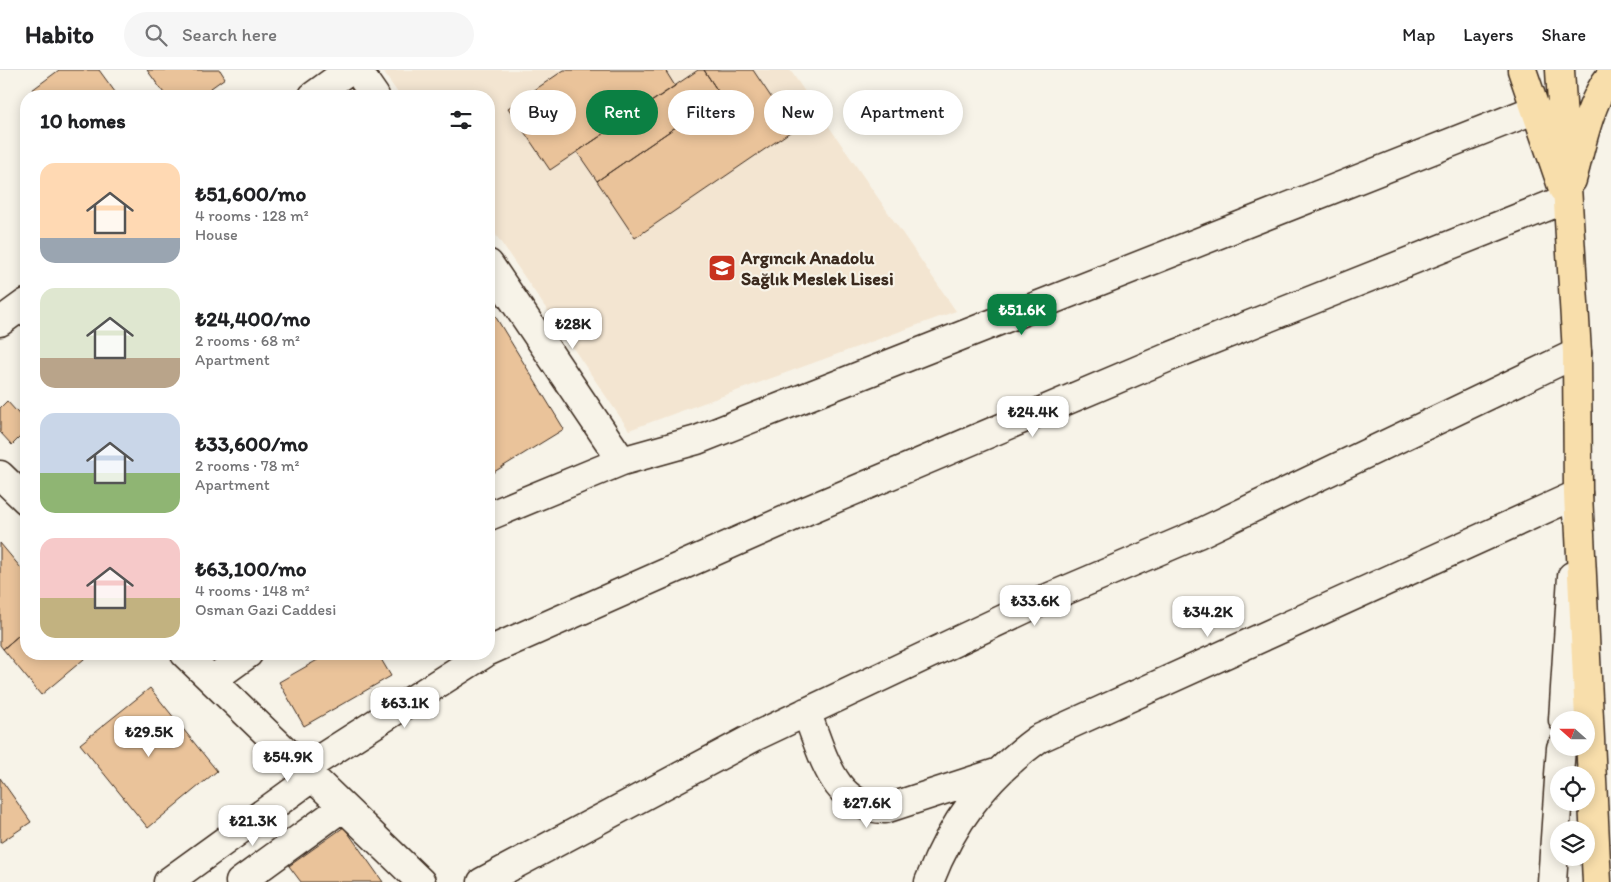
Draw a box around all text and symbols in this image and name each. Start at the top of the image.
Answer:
search box [124,12,474,57]
text: Habito [25,20,94,49]
icon: search [142,21,170,49]
text: Search here [182,23,277,46]
text: Map [1402,24,1435,46]
text: Layers [1463,24,1513,46]
text: Share [1541,24,1586,46]
chip: Buy [510,90,576,135]
chip: Rent [586,90,658,135]
chip: Filters [668,90,754,135]
chip: New [764,90,833,135]
chip: Apartment [843,90,963,135]
icon: filters [447,106,475,134]
text: 10 homes [40,108,126,133]
text: ₺51,600/mo [195,181,306,206]
icon: home [80,183,140,243]
text: 4 rooms · 128 m² [195,206,309,225]
text: House [195,225,238,244]
place label: Argıncık Anadolu Sağlık Meslek Lisesi [740,247,894,290]
school or university icon: Argıncık Anadolu Sağlık Meslek Lisesi [707,253,737,283]
pin: ₺51.6K [981,294,1063,336]
text: ₺51.6K [998,300,1046,319]
text: ₺24,400/mo [195,306,311,331]
icon: home [80,308,140,368]
pin: ₺28K [543,308,603,350]
text: ₺28K [555,314,591,333]
text: 2 rooms · 68 m² [195,331,300,350]
text: Apartment [195,350,270,369]
pin: ₺24.4K [992,396,1074,438]
text: ₺24.4K [1008,402,1058,421]
text: ₺33,600/mo [195,431,308,456]
icon: home [80,433,140,493]
text: 2 rooms · 78 m² [195,456,300,475]
text: Apartment [195,475,270,494]
text: ₺63,100/mo [195,556,307,581]
icon: home [80,558,140,618]
text: 4 rooms · 148 m² [195,581,310,600]
pin: ₺33.6K [994,584,1076,627]
text: ₺33.6K [1011,591,1059,610]
pin: ₺34.2K [1167,596,1249,638]
text: Osman Gazi Caddesi [195,600,336,619]
text: ₺34.2K [1183,602,1233,621]
pin: ₺63.1K [364,686,446,729]
text: ₺63.1K [381,693,429,712]
north arrow [1550,711,1595,756]
map controls [1550,711,1595,866]
pin: ₺29.5K [108,716,190,758]
text: ₺29.5K [125,722,173,741]
pin: ₺54.9K [247,740,329,783]
text: ₺54.9K [263,747,313,766]
button: locate [1550,766,1595,811]
pin: ₺27.6K [826,786,908,829]
text: ₺27.6K [843,793,891,812]
pin: ₺21.3K [212,804,294,847]
text: ₺21.3K [229,811,277,830]
button: layers [1550,821,1595,866]

